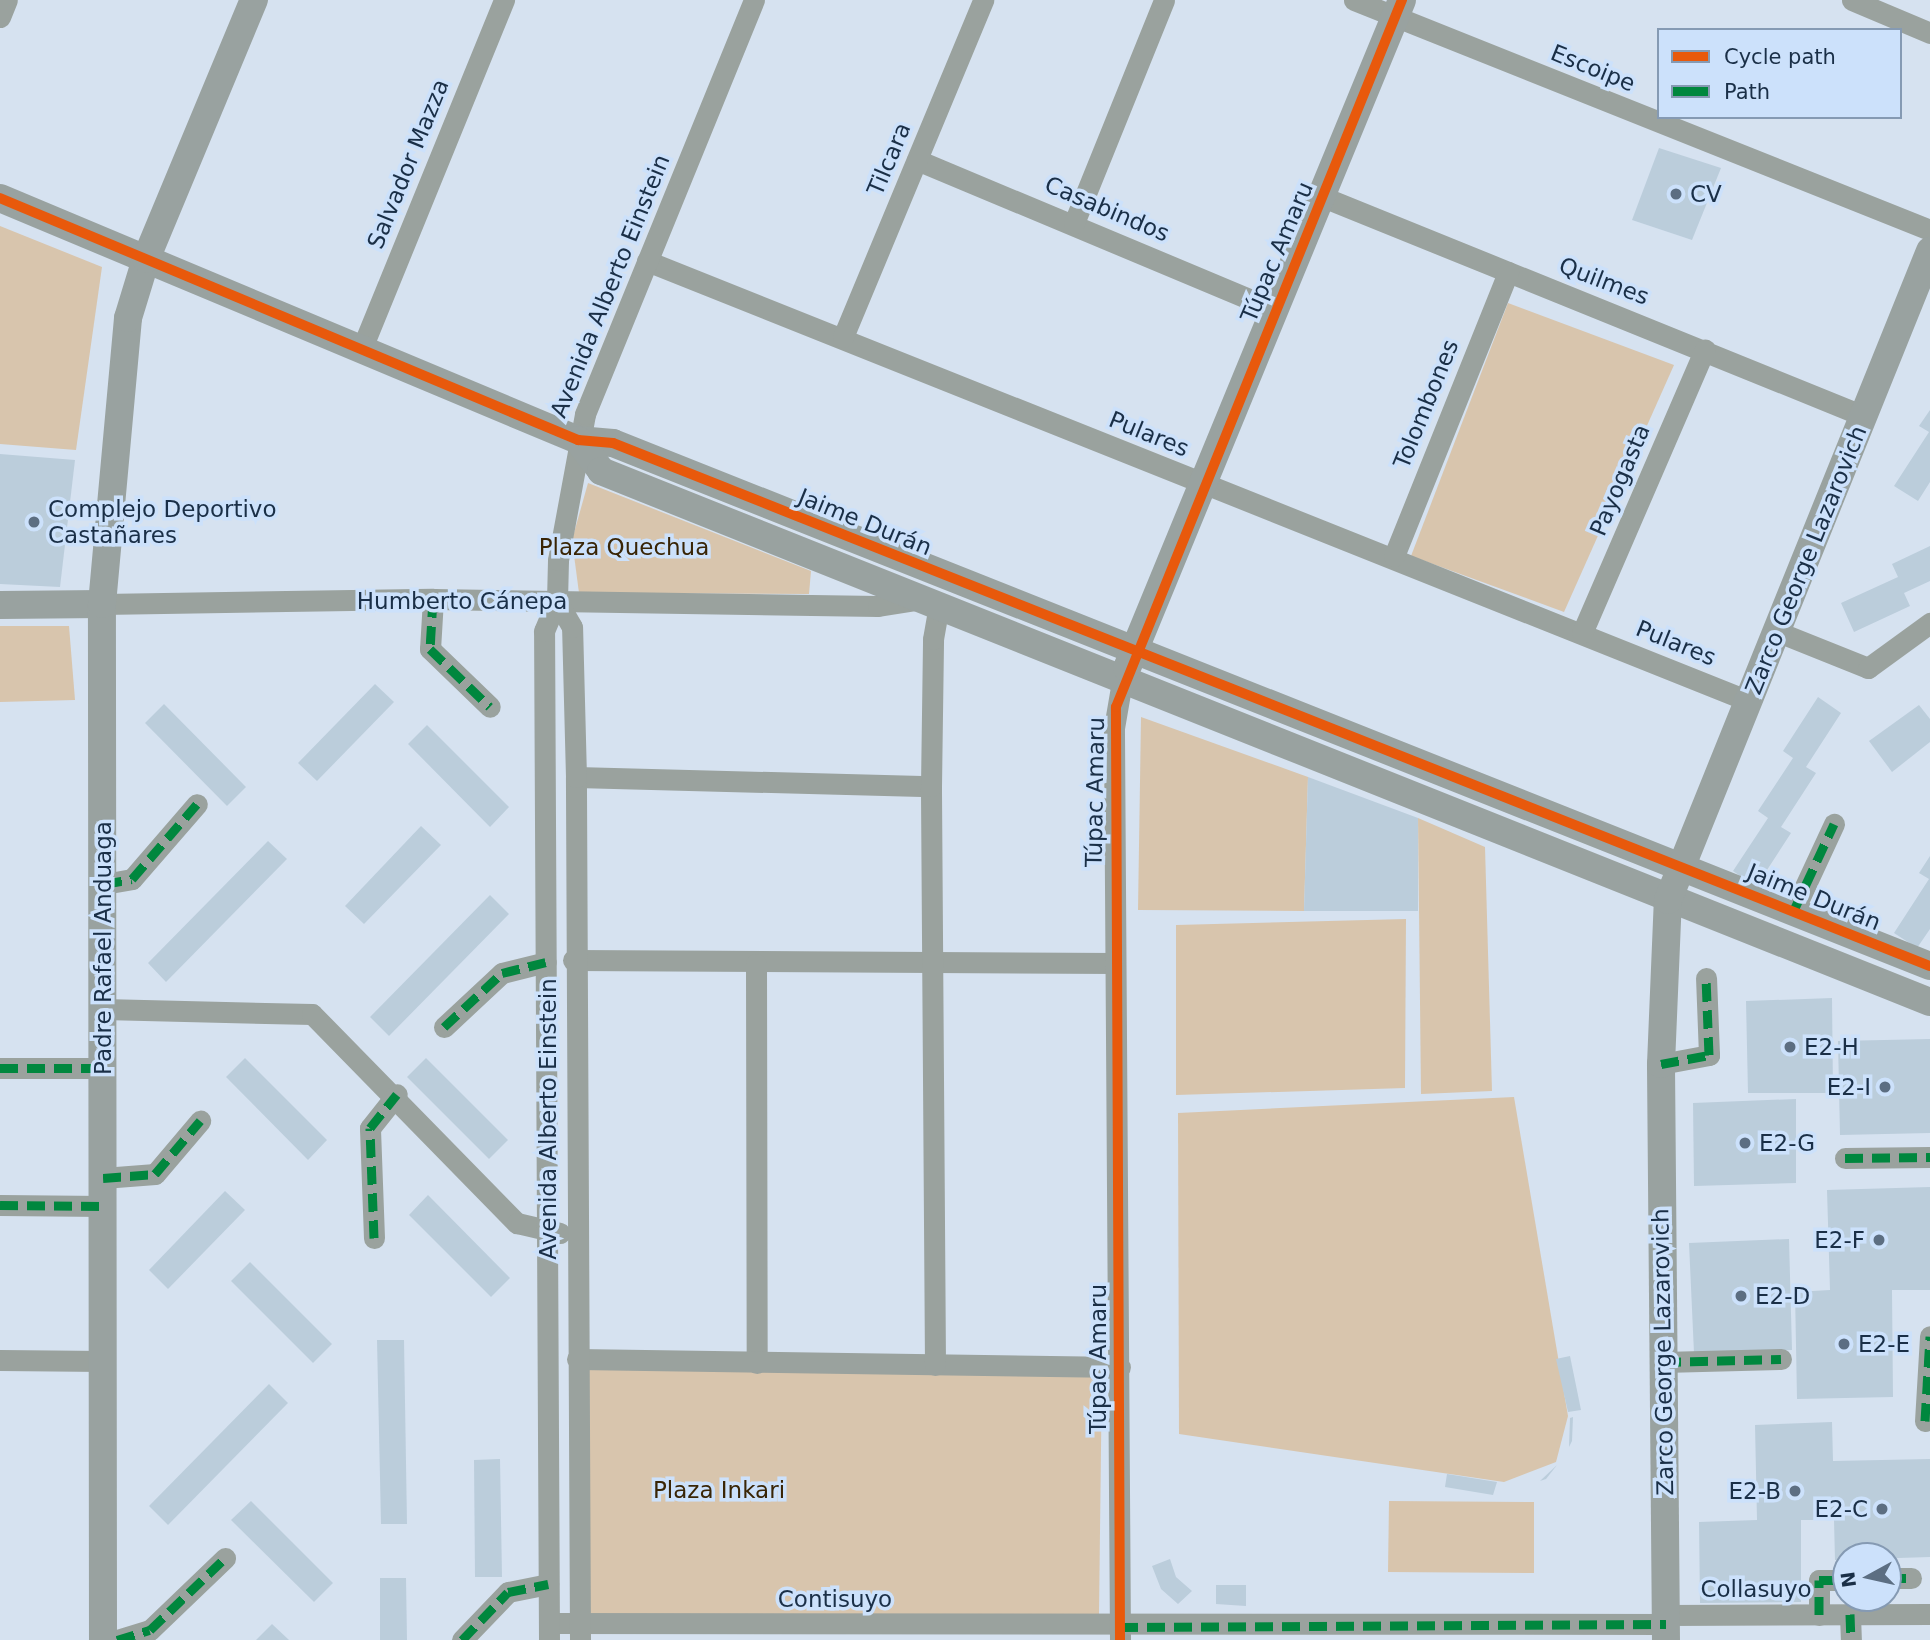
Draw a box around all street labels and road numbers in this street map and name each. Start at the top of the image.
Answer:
street label: Escoipe [1547,39,1639,97]
street label: Salvador Mazza [361,75,455,253]
street label: Tilcara [861,118,917,200]
street label: Avenida Alberto Einstein [544,150,676,422]
street label: Casabindos [1041,170,1173,248]
street label: Túpac Amaru [1235,178,1319,326]
street label: Quilmes [1555,251,1653,311]
street label: Tolombones [1388,336,1464,472]
street label: Pulares [1105,406,1193,462]
street label: Payogasta [1584,420,1656,540]
street label: Zarco George Lazarovich [1739,422,1873,698]
street label: Jaime Durán [794,483,936,561]
street label: Humberto Cánepa [357,587,567,615]
street label: Pulares [1632,615,1720,671]
street label: Túpac Amaru [1080,717,1110,867]
street label: Padre Rafael Anduaga [89,821,117,1075]
street label: Jaime Durán [1743,858,1885,936]
street label: Avenida Alberto Einstein [534,978,562,1260]
street label: Zarco George Lazarovich [1647,1208,1679,1496]
street label: Túpac Amaru [1084,1284,1112,1434]
street label: Collasuyo [1700,1575,1812,1603]
street label: Contisuyo [778,1585,892,1613]

